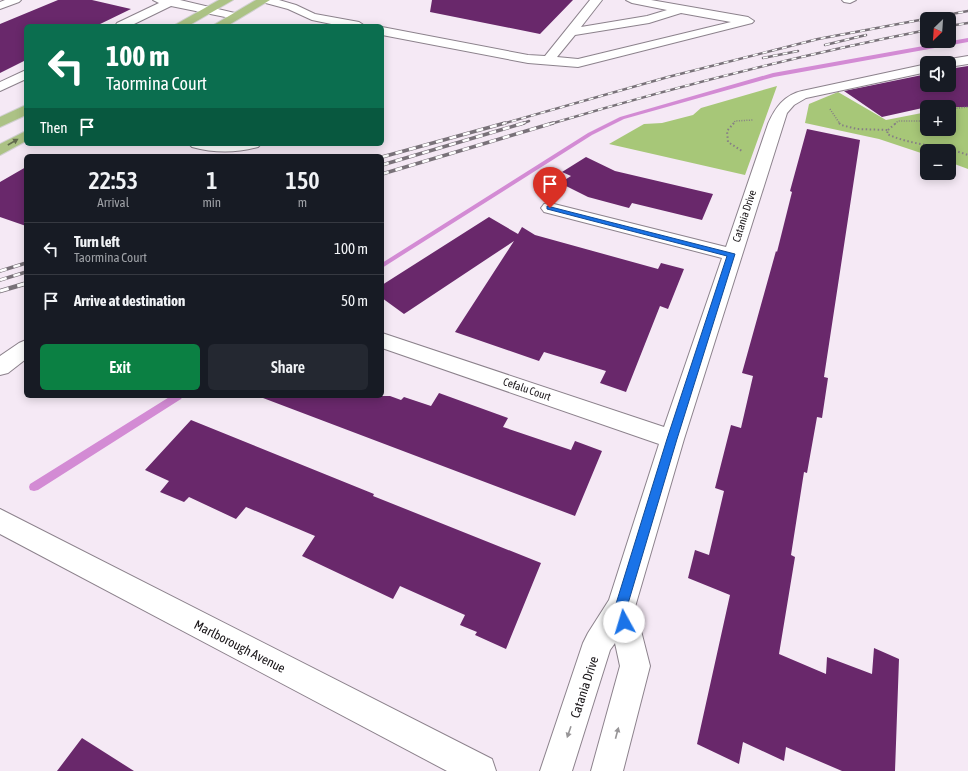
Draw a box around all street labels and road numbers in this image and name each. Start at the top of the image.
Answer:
street label: Catania Drive [730,188,758,244]
street label: Cefalu Court [502,375,552,403]
street label: Marlborough Avenue [192,617,288,676]
street label: Catania Drive [567,654,602,720]

